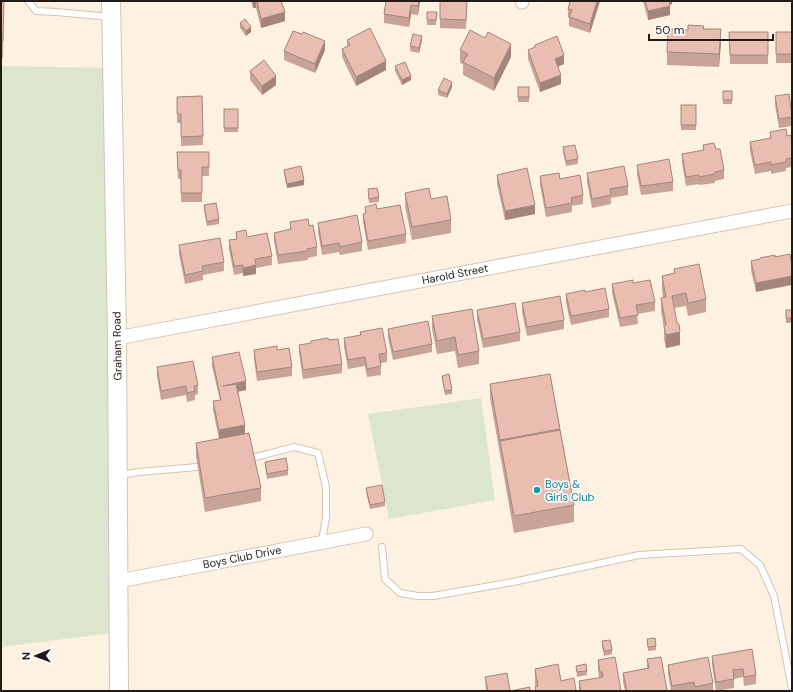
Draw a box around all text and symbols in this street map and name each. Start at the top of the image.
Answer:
scale bar [649,16,773,42]
text: 50 m [655,22,684,38]
street label: Harold Street [421,261,489,287]
street label: Graham Road [109,311,125,381]
place label: Boys & Girls Club [545,477,595,504]
marker: Boys & Girls Club [532,485,542,495]
street label: Boys Club Drive [202,543,282,571]
north arrow [16,636,56,676]
text: N [19,652,33,660]

